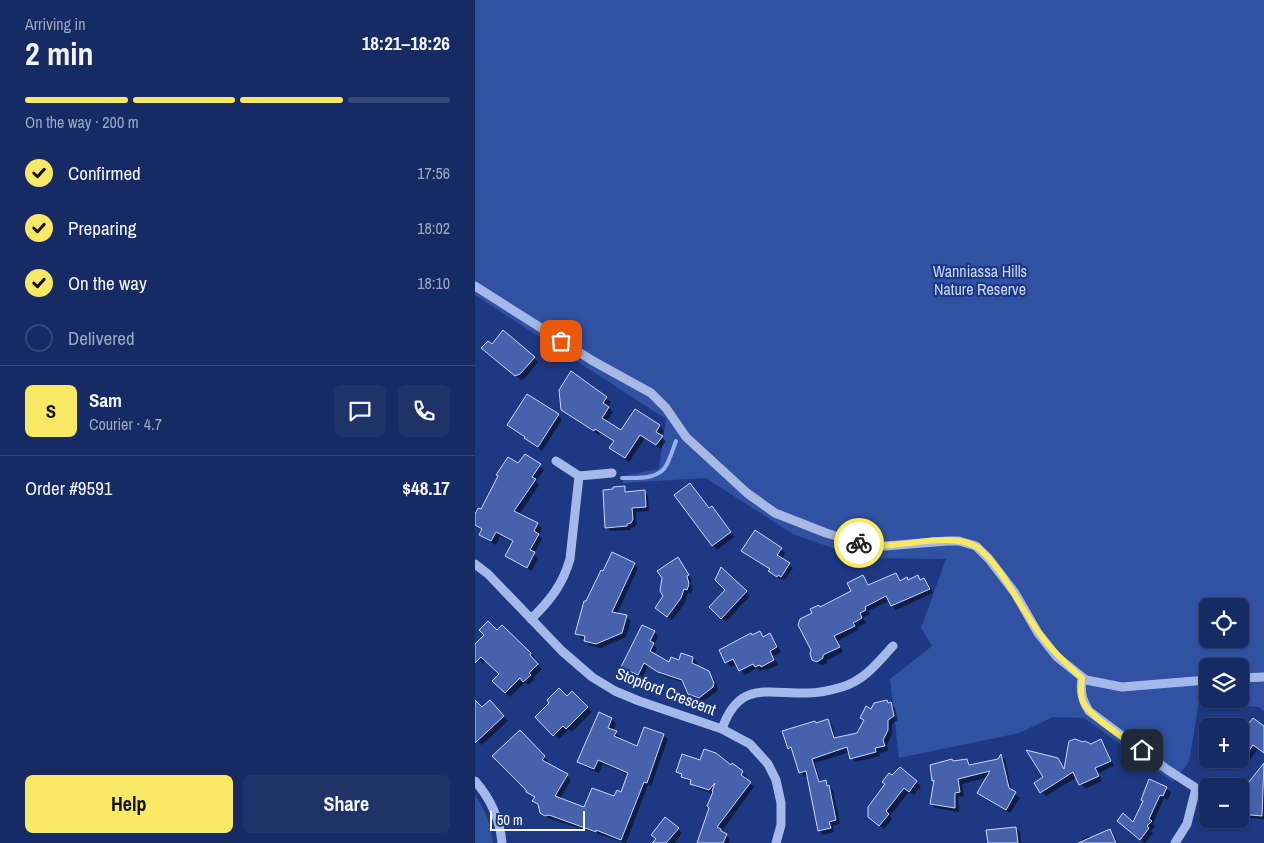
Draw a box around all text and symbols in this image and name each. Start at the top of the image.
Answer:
text: Arriving in [25,13,86,35]
text: 18:21–18:26 [362,30,450,56]
text: 2 min [25,32,94,75]
text: On the way · 200 m [25,111,139,133]
icon: check [25,159,53,187]
text: Confirmed [68,160,141,186]
text: 17:56 [417,162,450,184]
icon: check [25,214,53,242]
text: Preparing [68,215,136,241]
text: 18:02 [417,217,450,239]
park label: Wanniassa Hills Nature Reserve [933,260,1027,300]
icon: check [25,269,53,297]
text: On the way [68,270,147,296]
text: 18:10 [417,272,450,294]
pin [540,320,582,362]
text: Delivered [68,325,135,351]
icon: bag [547,327,575,355]
button: chat [334,385,386,437]
button: phone [398,385,450,437]
text: Sam [89,387,122,413]
text: S [46,398,56,424]
text: Courier · 4.7 [89,413,162,435]
text: Order #9591 [25,475,112,501]
text: $48.17 [402,475,450,501]
courier [834,518,884,568]
icon: bike [845,529,873,557]
map controls [1199,598,1249,828]
button: locate [1199,598,1249,648]
button: layers [1199,658,1249,708]
street label: Stopford Crescent [613,662,720,720]
button: + [1199,718,1249,768]
pin [1121,729,1163,771]
icon: home [1128,736,1156,764]
button: Help [25,775,233,833]
button: Share [243,775,450,833]
button: − [1199,778,1249,828]
scale bar [490,808,585,831]
text: 50 m [497,811,523,829]

